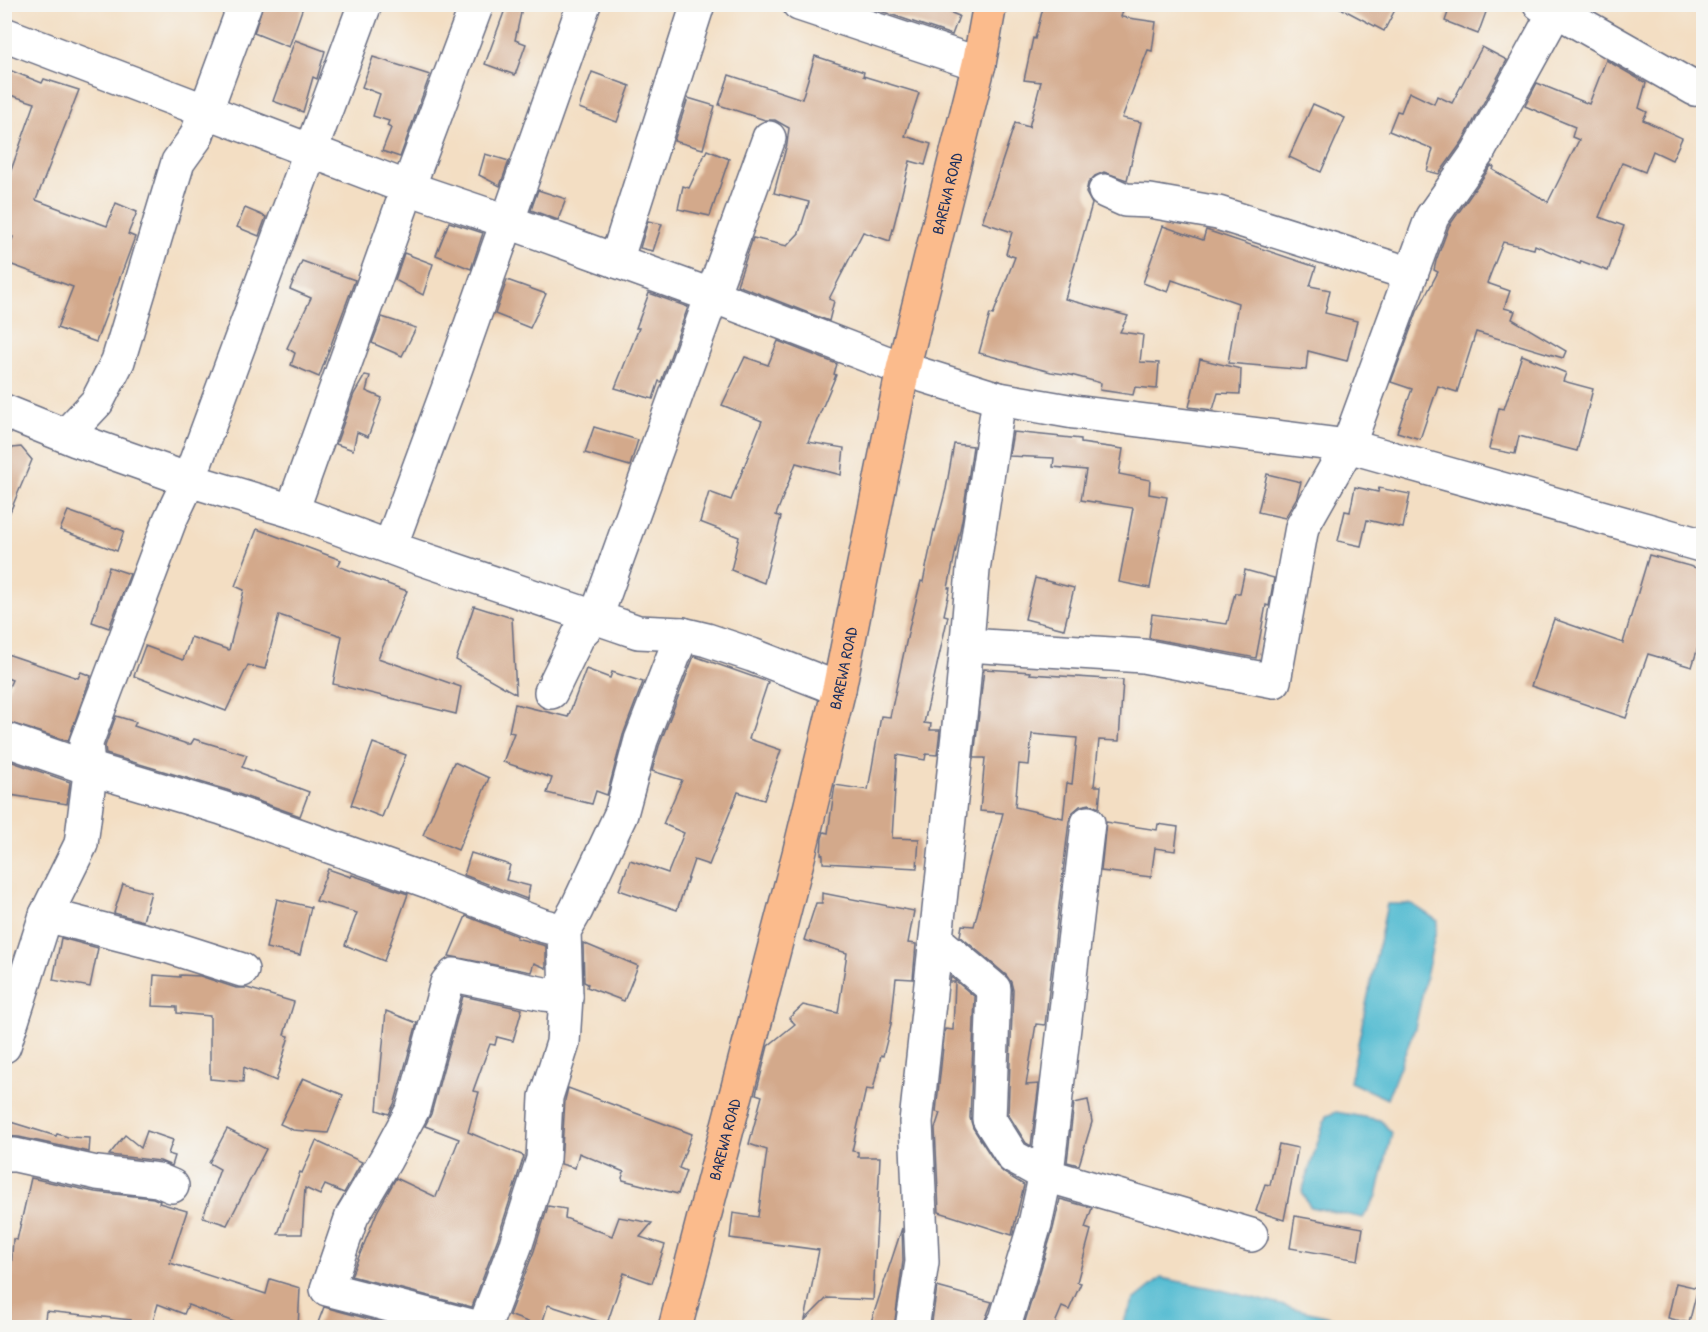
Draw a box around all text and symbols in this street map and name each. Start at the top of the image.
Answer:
street label: BAREWA ROAD [926,150,968,236]
street label: BAREWA ROAD [824,625,862,711]
street label: BAREWA ROAD [703,1096,746,1182]

